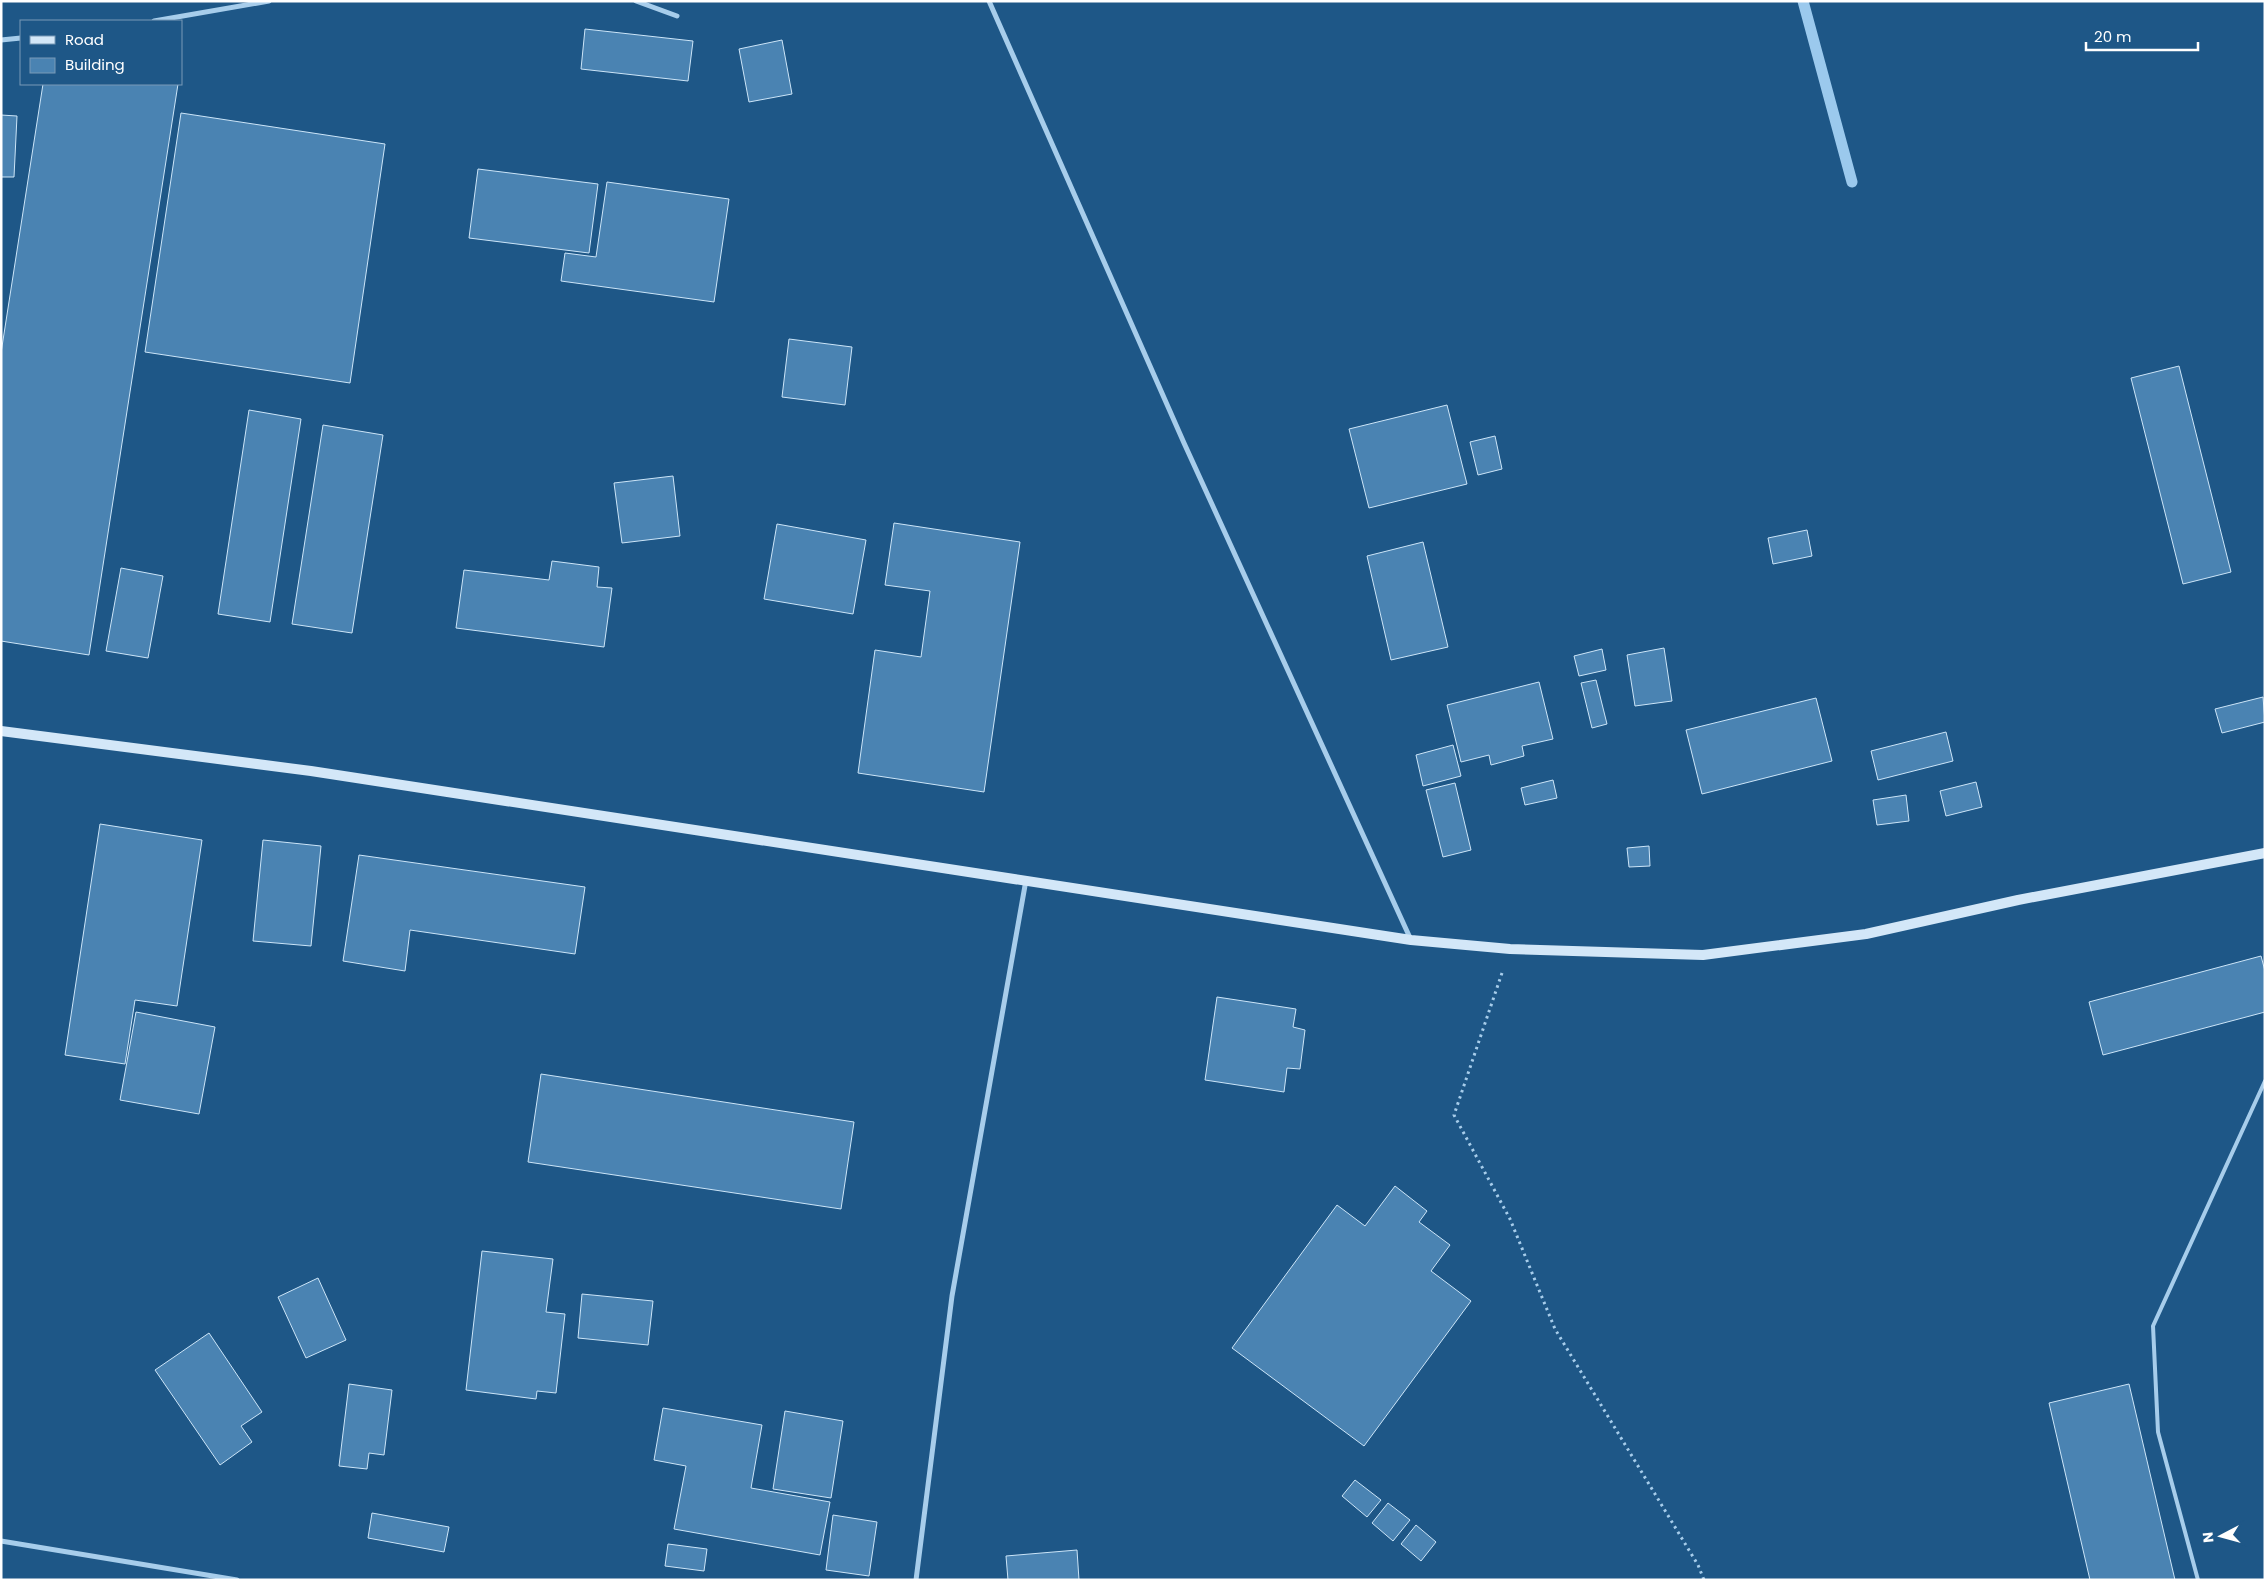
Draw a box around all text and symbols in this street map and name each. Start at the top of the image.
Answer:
legend [20,20,182,85]
scale bar [2086,20,2198,52]
text: 20 m [2094,26,2132,47]
text: Road [65,29,104,50]
text: Building [65,54,125,75]
north arrow [2196,1511,2246,1561]
text: N [2198,1531,2219,1544]

